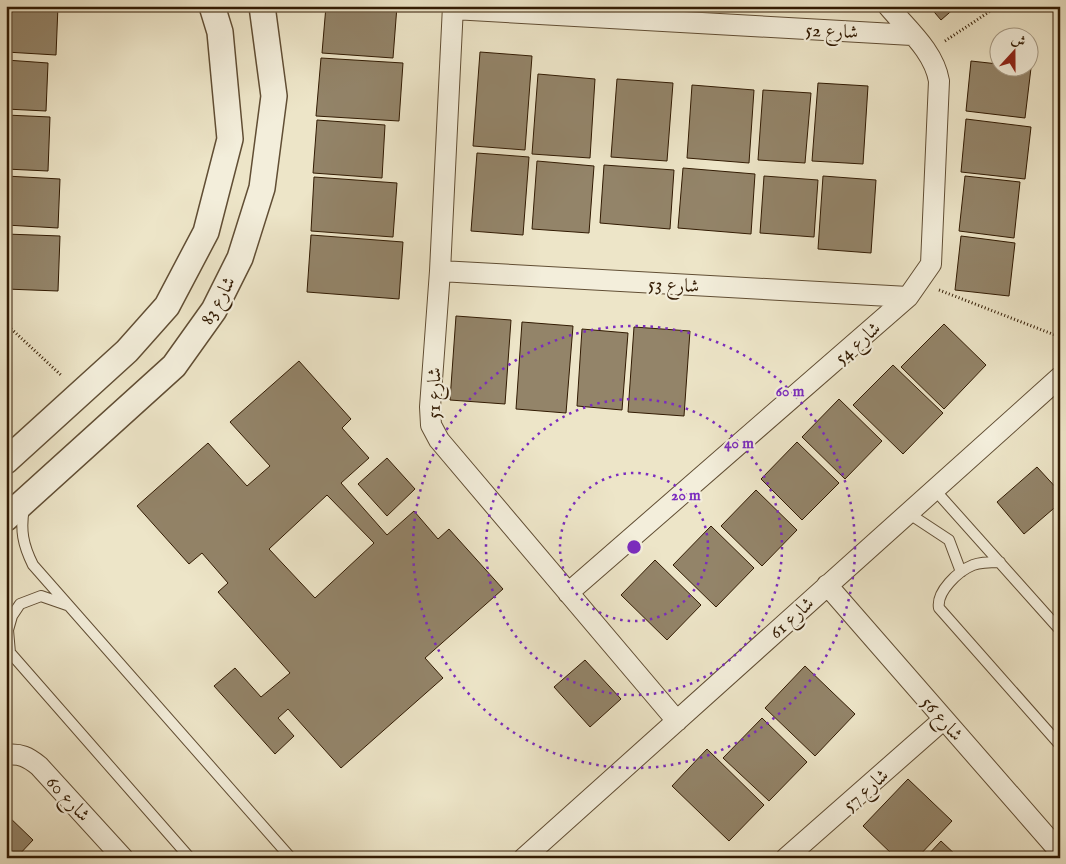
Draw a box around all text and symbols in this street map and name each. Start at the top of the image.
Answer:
street label: شارع 52 [805,19,859,47]
north arrow [988,28,1038,78]
text: ش [1009,30,1028,52]
street label: شارع 83 [196,273,244,330]
street label: شارع 53 [648,273,700,301]
street label: شارع 54 [830,317,888,372]
street label: شارع 51 [423,367,449,419]
text: 60 m [776,382,805,401]
text: 40 m [724,434,754,453]
text: 20 m [671,486,701,505]
centre of rings [625,538,643,556]
street label: شارع 61 [765,592,821,646]
street label: شارع 56 [914,692,968,748]
street label: شارع 57 [838,764,895,818]
street label: شارع 60 [39,771,95,829]

